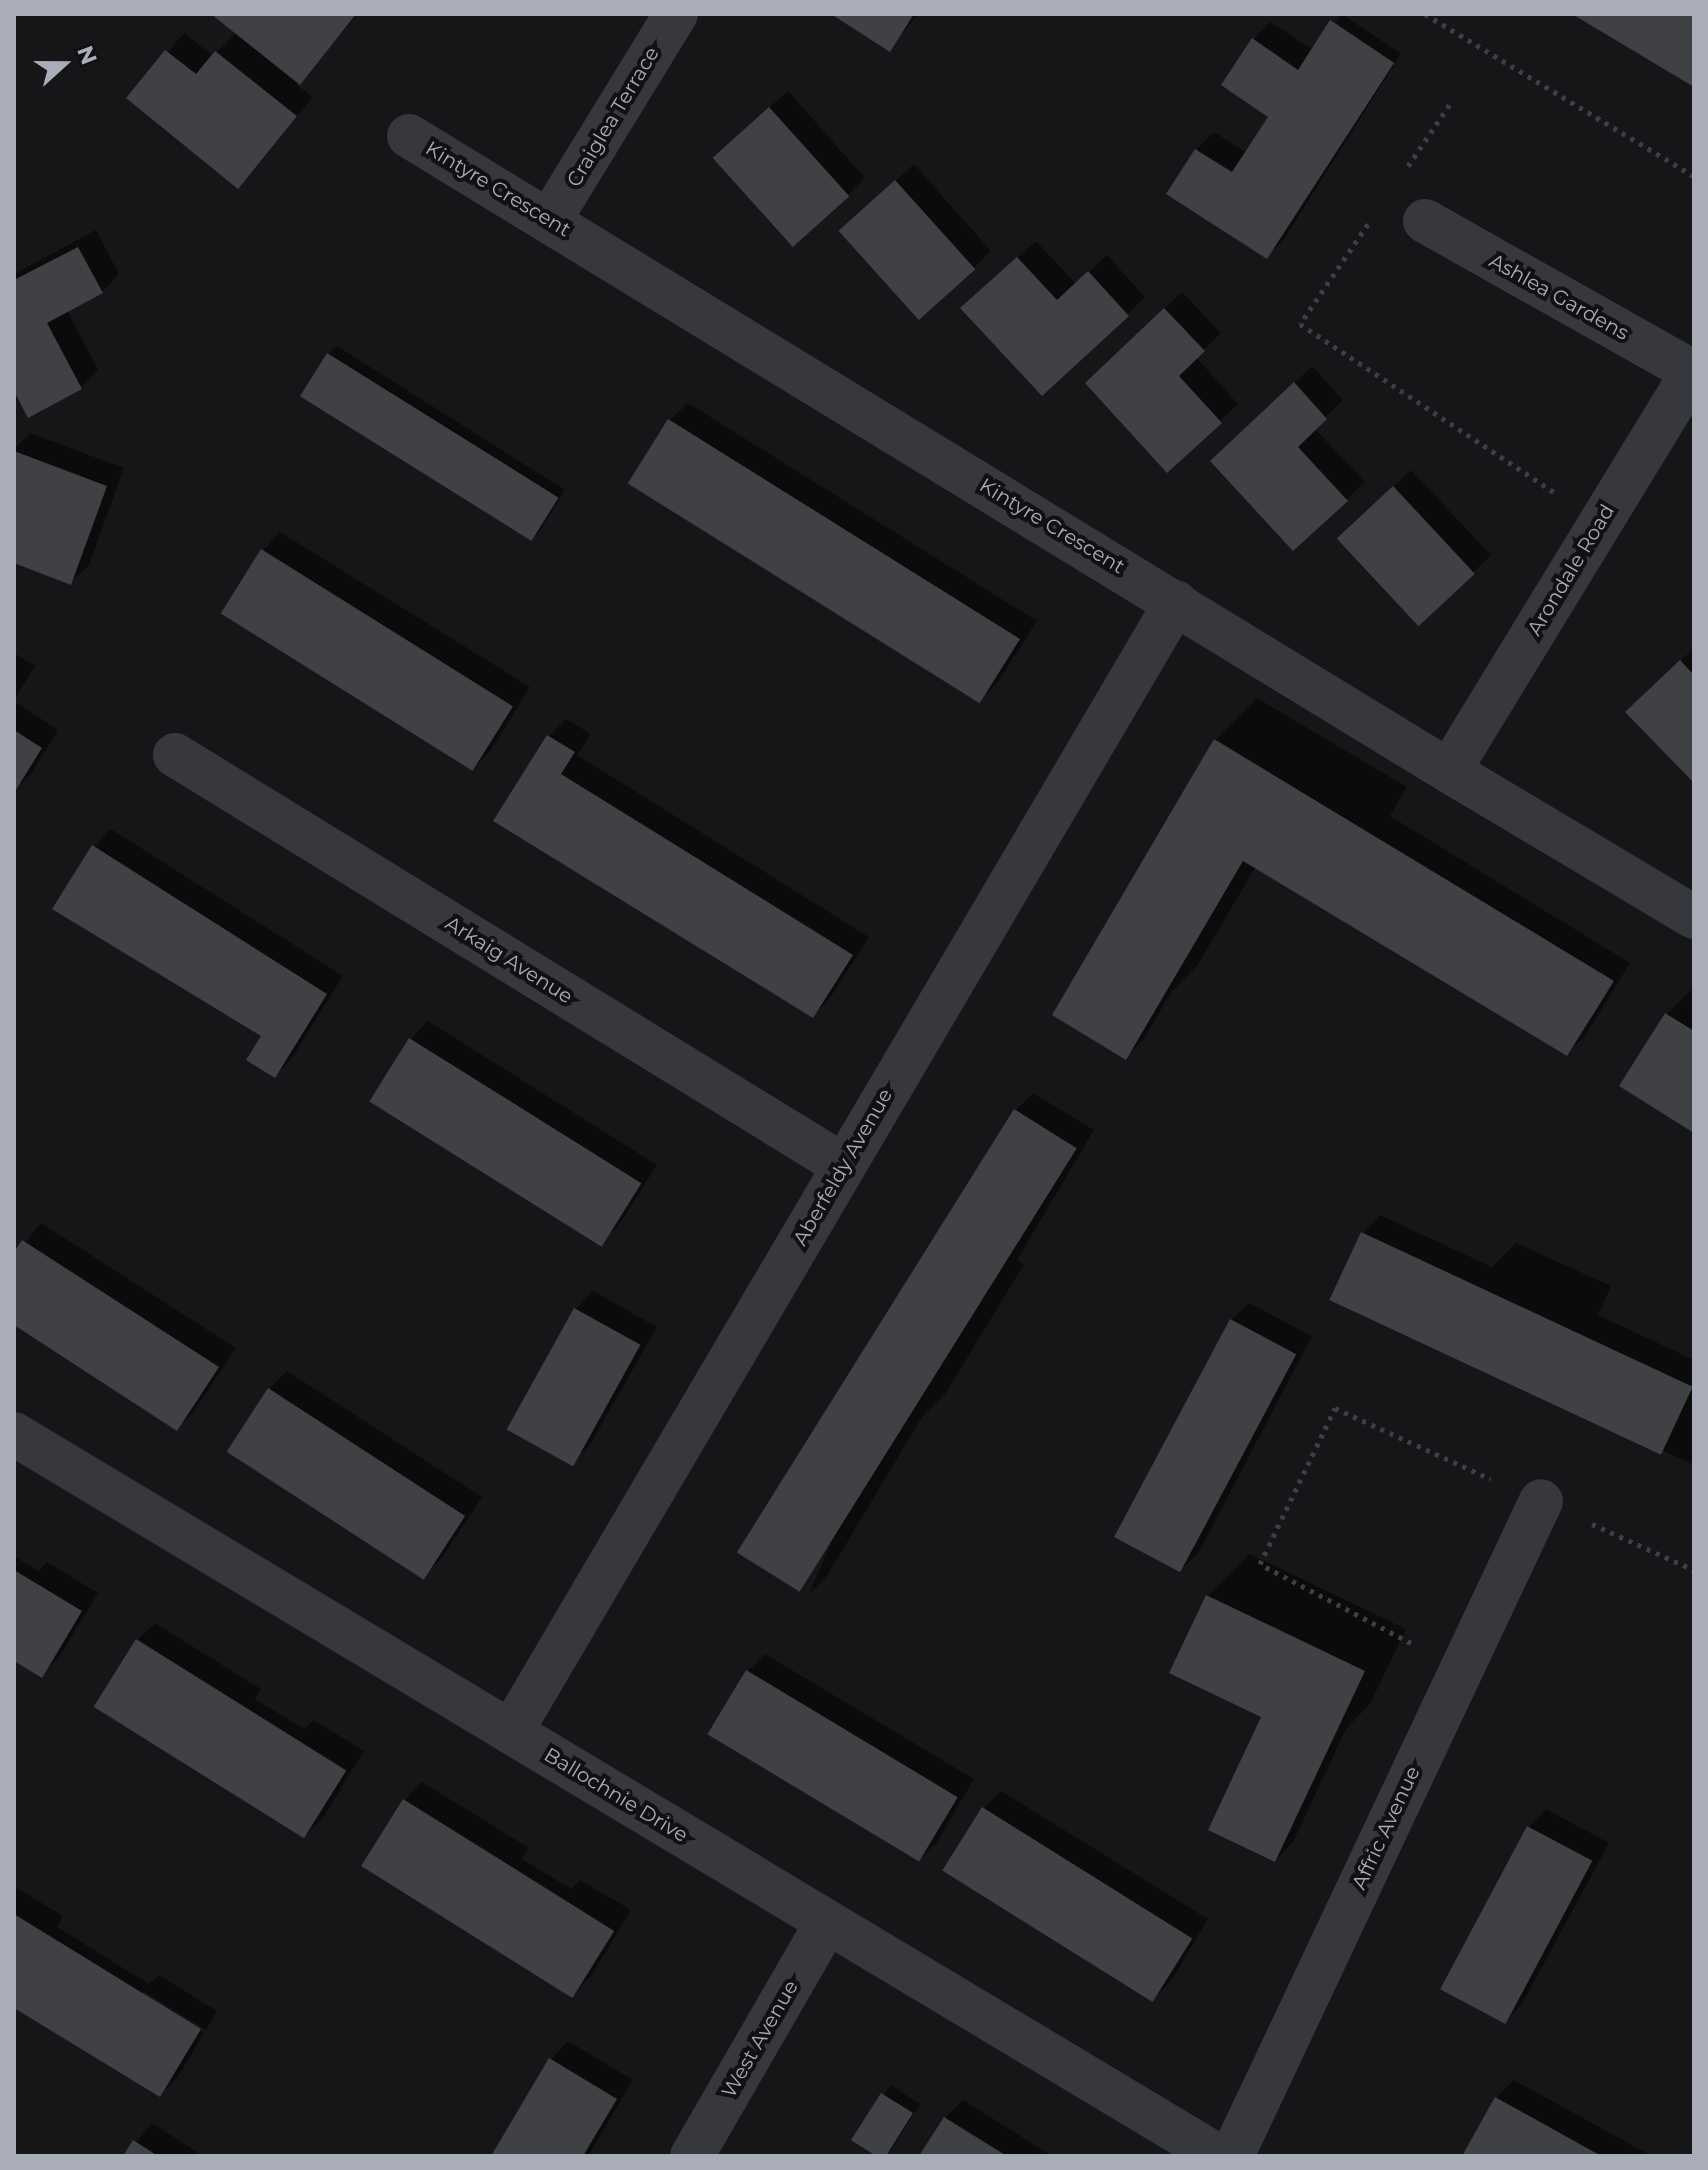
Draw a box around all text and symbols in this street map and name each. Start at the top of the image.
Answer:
north arrow [24,24,104,104]
text: N [71,42,103,68]
street label: Craiglea Terrace [562,43,664,191]
street label: Kintyre Crescent [421,136,575,242]
street label: Ashlea Gardens [1485,249,1633,345]
street label: Kintyre Crescent [975,473,1129,579]
street label: Arondale Road [1522,500,1620,640]
street label: Arkaig Avenue [441,911,577,1009]
street label: Aberfeldy Avenue [788,1084,898,1250]
street label: Ballochnie Drive [540,1743,692,1847]
street label: Affric Avenue [1347,1763,1425,1893]
street label: West Avenue [717,1976,803,2102]

